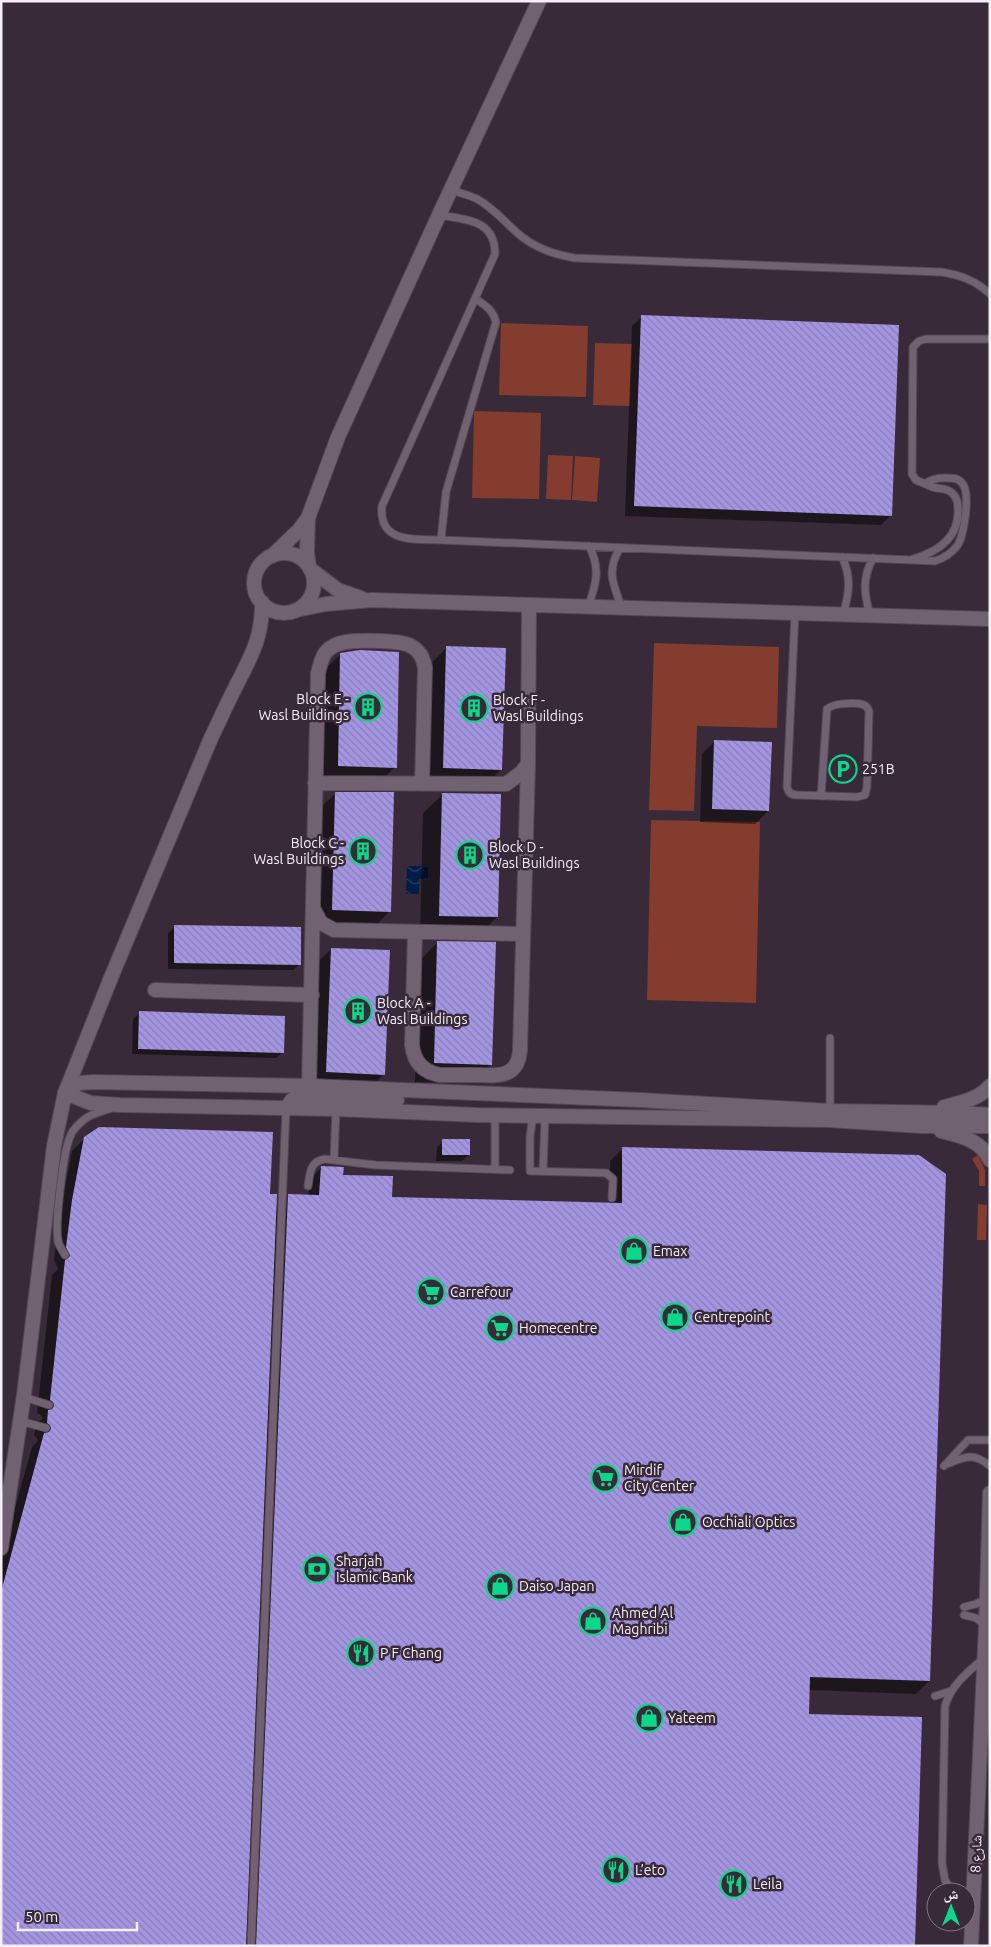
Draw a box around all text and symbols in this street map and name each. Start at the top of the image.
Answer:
place label: Block E - Wasl Buildings [259,691,349,723]
building icon: Block E - Wasl Buildings [353,692,383,722]
place label: Block F - Wasl Buildings [493,692,583,724]
building icon: Block F - Wasl Buildings [459,693,489,723]
parking icon: 251B [828,754,858,784]
place label: 251B [862,761,895,777]
place label: Block C - Wasl Buildings [254,835,344,867]
building icon: Block C - Wasl Buildings [348,836,378,866]
place label: Block D - Wasl Buildings [489,839,579,871]
building icon: Block D - Wasl Buildings [455,840,485,870]
place label: Block A - Wasl Buildings [377,995,467,1027]
building icon: Block A - Wasl Buildings [343,996,373,1026]
shop icon: Emax [619,1236,649,1266]
place label: Emax [653,1243,687,1259]
supermarket icon: Carrefour [416,1277,446,1307]
place label: Carrefour [450,1284,512,1300]
shop icon: Centrepoint [660,1302,690,1332]
place label: Centrepoint [694,1309,771,1325]
supermarket icon: Homecentre [485,1313,515,1343]
place label: Homecentre [519,1320,597,1336]
place label: Mirdif City Center [624,1462,695,1494]
supermarket icon: Mirdif City Center [590,1463,620,1493]
shop icon: Occhiali Optics [668,1507,698,1537]
place label: Occhiali Optics [702,1514,795,1530]
place label: Sharjah Islamic Bank [336,1553,413,1585]
bank icon: Sharjah Islamic Bank [302,1554,332,1584]
shop icon: Daiso Japan [485,1571,515,1601]
place label: Daiso Japan [519,1578,594,1594]
place label: Ahmed Al Maghribi [612,1605,673,1637]
shop icon: Ahmed Al Maghribi [578,1606,608,1636]
restaurant icon: P F Chang [346,1638,376,1668]
place label: P F Chang [380,1645,442,1661]
shop icon: Yateem [634,1703,664,1733]
place label: Yateem [668,1710,716,1726]
street label: شارع 8 [967,1835,987,1873]
restaurant icon: L’eto [601,1855,631,1885]
place label: L’eto [635,1862,665,1878]
restaurant icon: Leila [719,1869,749,1899]
place label: Leila [753,1876,782,1892]
north arrow [926,1882,976,1932]
text: ش [944,1886,959,1903]
scale bar [18,1900,136,1932]
text: 50 m [25,1908,58,1925]

